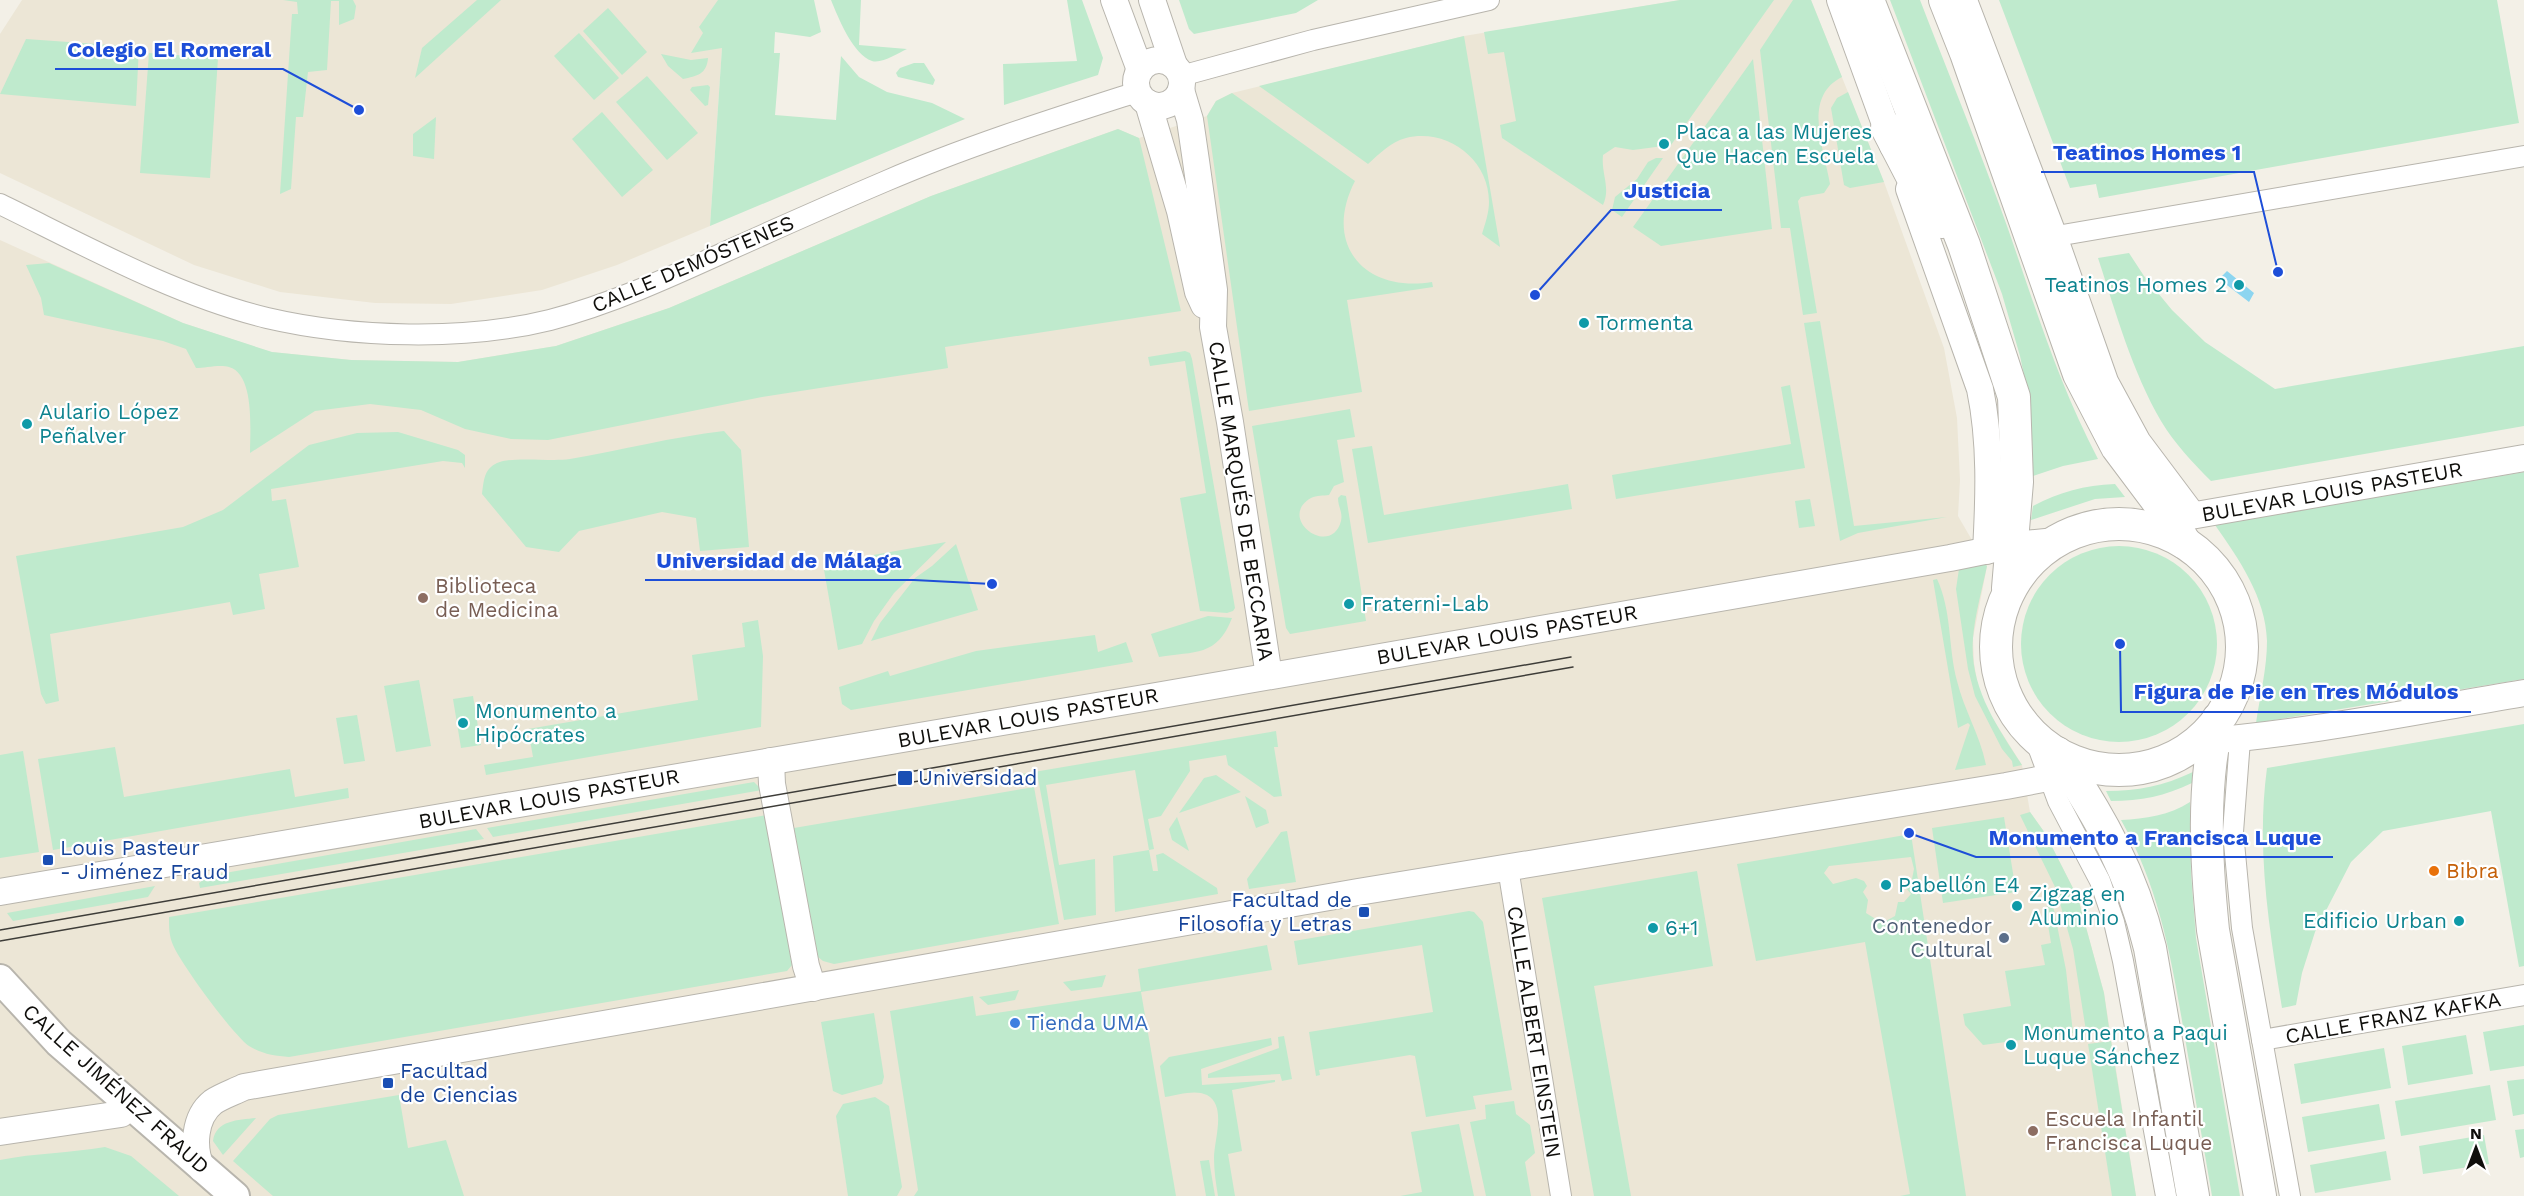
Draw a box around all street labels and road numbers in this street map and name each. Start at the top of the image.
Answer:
street label: CALLE DEMÓSTENES [588,210,798,318]
street label: CALLE MARQUÉS DE BECCARIA [1204,339,1279,663]
street label: BULEVAR LOUIS PASTEUR [2199,456,2464,527]
street label: BULEVAR LOUIS PASTEUR [1374,599,1639,670]
street label: BULEVAR LOUIS PASTEUR [895,682,1160,753]
street label: BULEVAR LOUIS PASTEUR [416,763,681,834]
street label: CALLE ALBERT EINSTEIN [1502,904,1567,1160]
street label: CALLE FRANZ KAFKA [2283,986,2503,1049]
street label: CALLE JIMÉNEZ FRAUD [18,998,215,1179]

